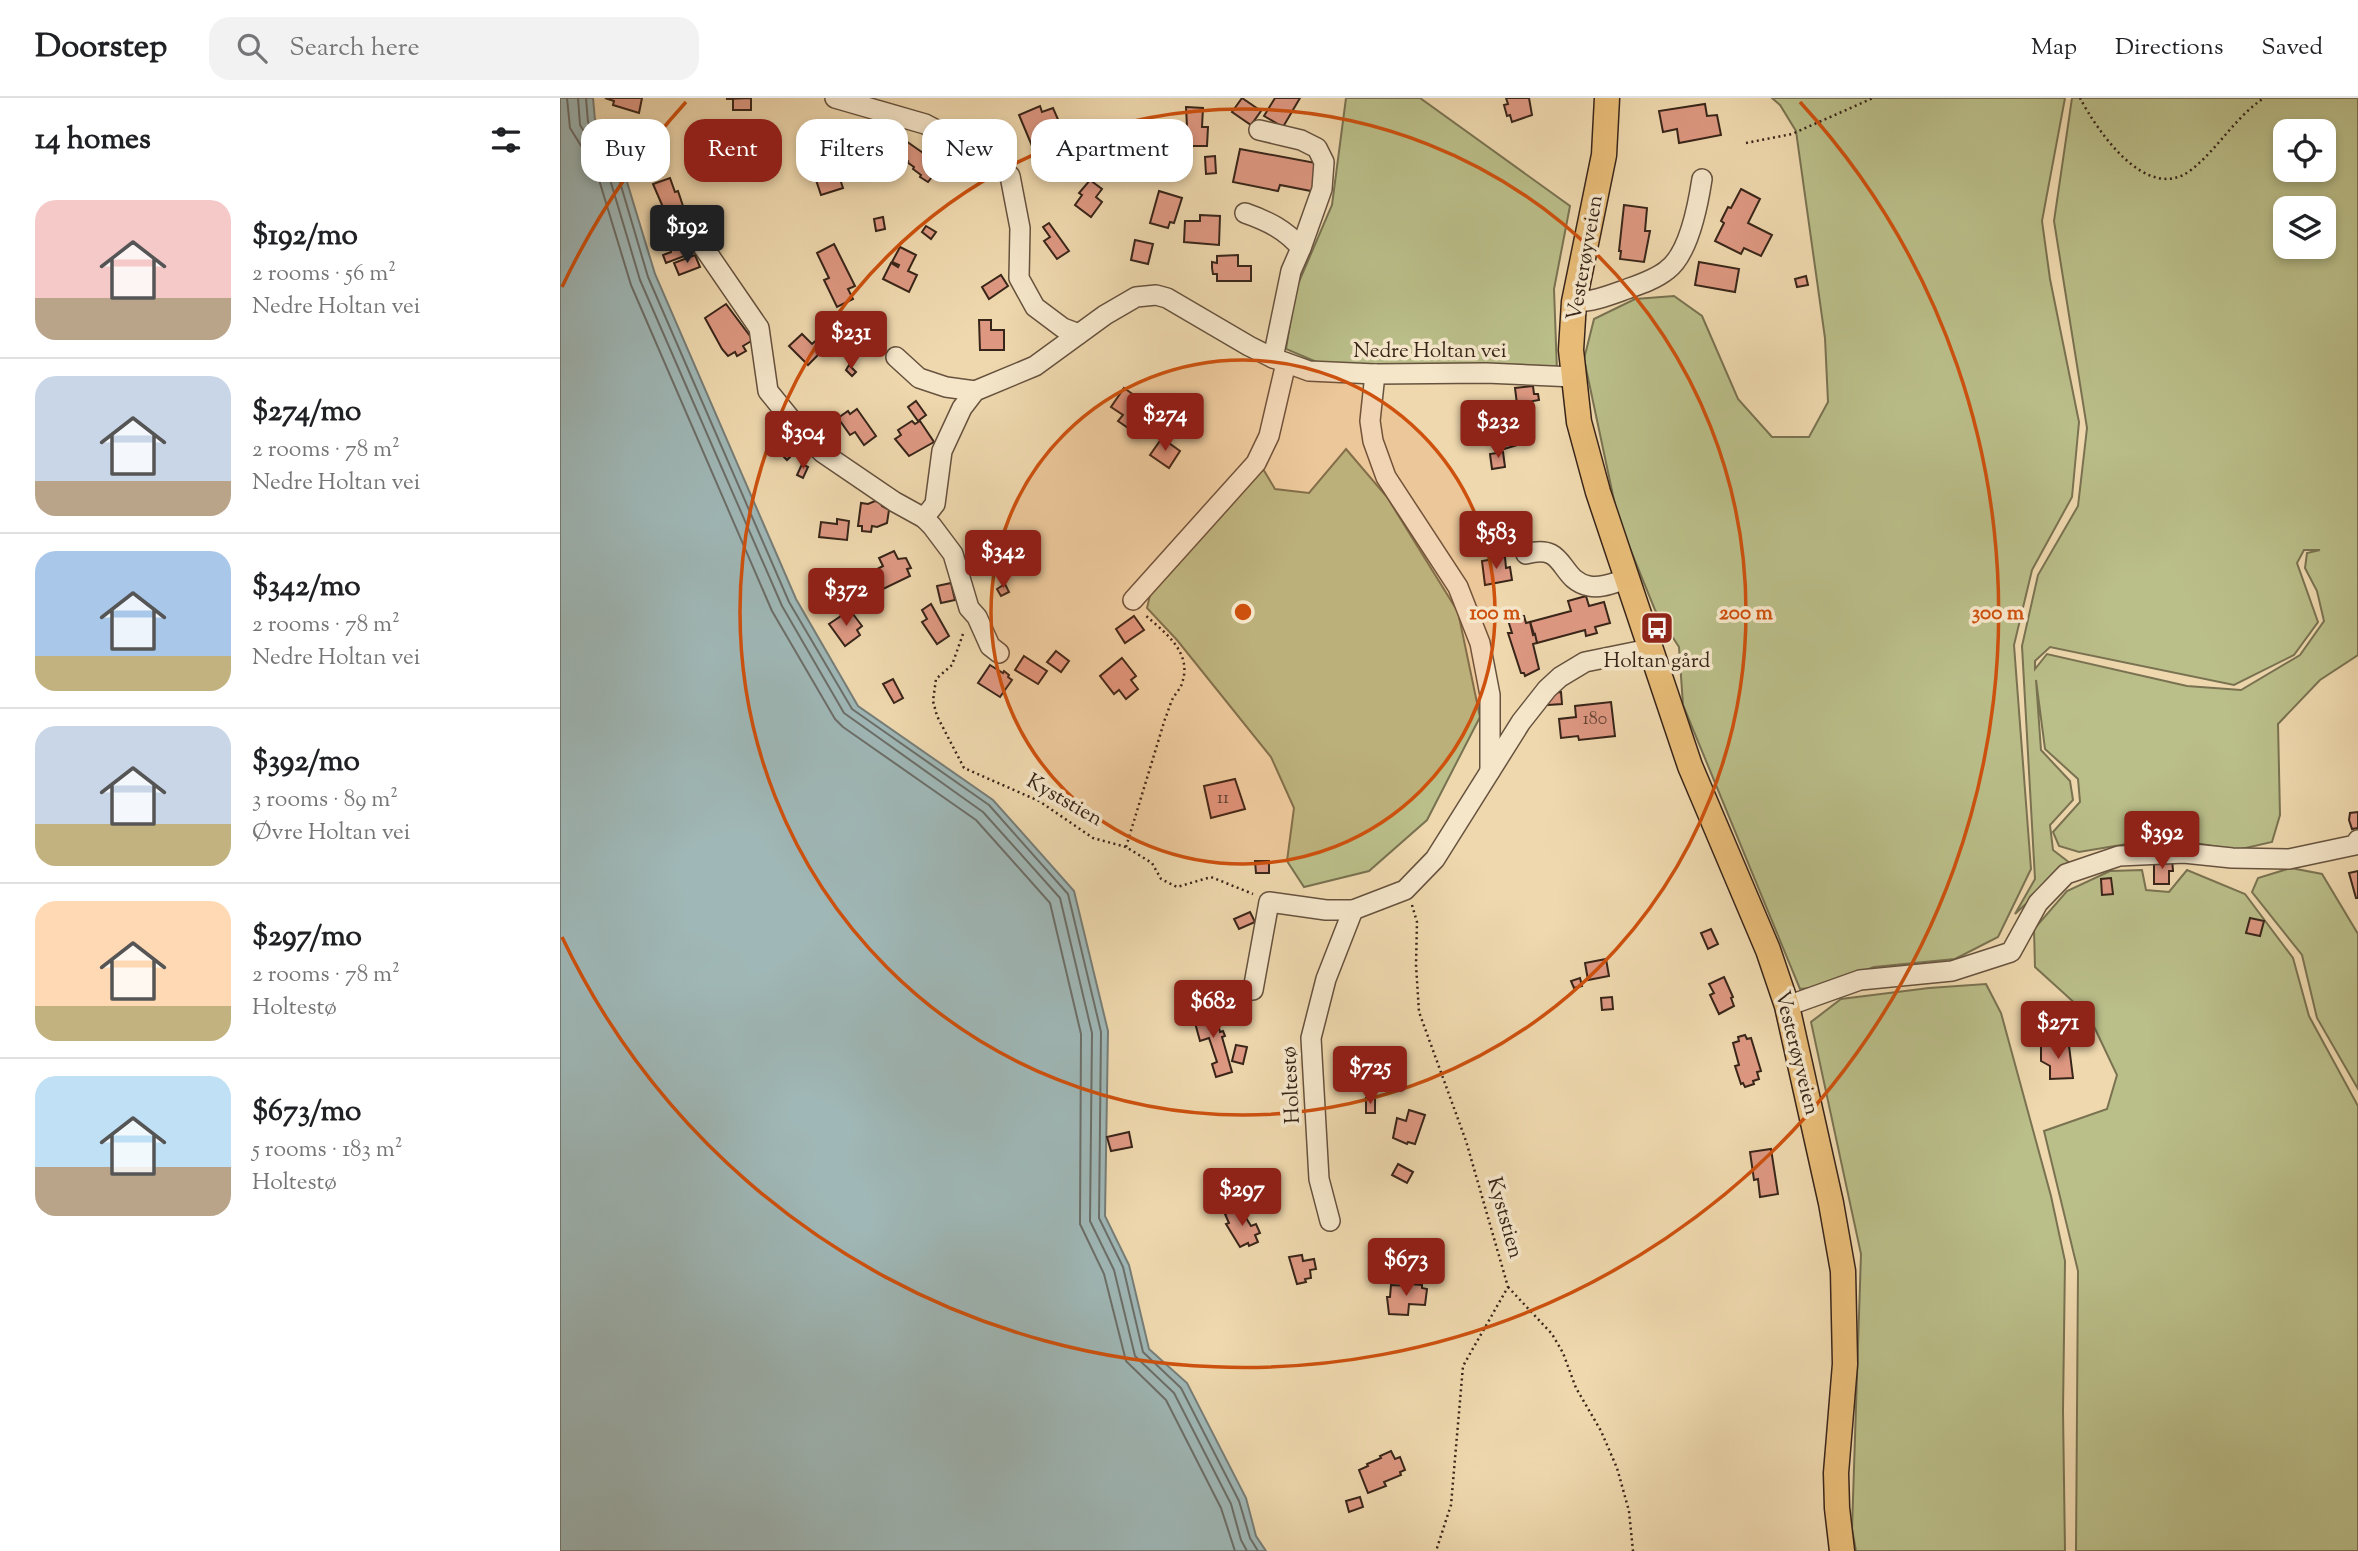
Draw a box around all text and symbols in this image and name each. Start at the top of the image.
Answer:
search box [209,17,699,80]
text: Doorstep [35,24,167,72]
icon: search [233,29,271,67]
text: Search here [289,30,420,67]
text: Map [2031,31,2077,65]
text: Directions [2115,31,2223,65]
text: Saved [2261,31,2323,65]
text: 14 homes [35,119,151,162]
chip: Buy [581,119,670,182]
chip: Rent [684,119,782,182]
chip: Filters [796,119,908,182]
chip: New [922,119,1017,182]
chip: Apartment [1031,119,1193,182]
map controls [2273,119,2336,259]
button: locate [2273,119,2336,182]
icon: filters [487,121,525,159]
street label: Vesterøyveien [1560,193,1612,323]
button: layers [2273,196,2336,259]
pin: $192 [646,206,728,265]
text: $192 [666,211,708,244]
text: $192/mo [252,215,358,258]
icon: home [91,228,175,312]
text: 2 rooms · 56 m² [252,258,396,291]
text: Nedre Holtan vei [252,291,420,324]
pin: $231 [810,312,892,371]
text: $231 [831,317,871,350]
street label: Nedre Holtan vei [1353,337,1507,367]
text: $274/mo [252,391,361,434]
pin: $274 [1124,394,1206,453]
text: $274 [1143,399,1187,432]
pin: $232 [1457,400,1539,460]
icon: home [91,404,175,488]
text: $232 [1476,406,1520,439]
pin: $304 [762,412,844,471]
text: $304 [781,417,825,450]
text: 2 rooms · 78 m² [252,434,400,467]
text: Nedre Holtan vei [252,467,420,500]
pin: $583 [1455,512,1537,571]
text: $583 [1476,517,1516,550]
pin: $342 [962,531,1044,590]
text: $342 [981,536,1025,569]
text: $342/mo [252,566,361,609]
pin: $372 [805,568,887,628]
text: $372 [824,574,868,607]
icon: home [91,579,175,663]
text: 100 m [1470,599,1521,629]
text: 200 m [1719,599,1774,629]
text: 300 m [1972,599,2025,629]
centre of rings [1231,600,1255,624]
text: 2 rooms · 78 m² [252,609,400,642]
bus stop icon: Holtan gård [1638,609,1676,647]
text: Nedre Holtan vei [252,642,420,675]
place label: Holtan gård [1604,647,1711,677]
house number: 180 [1583,707,1607,733]
text: $392/mo [252,741,360,784]
icon: home [91,754,175,838]
street label: Kyststien [1020,767,1108,835]
text: 3 rooms · 89 m² [252,784,398,817]
house number: 11 [1217,786,1229,812]
pin: $392 [2121,812,2203,871]
text: Øvre Holtan vei [252,817,410,850]
text: $392 [2140,817,2184,850]
text: $297/mo [252,916,362,959]
icon: home [91,929,175,1013]
text: 2 rooms · 78 m² [252,959,400,992]
pin: $682 [1172,981,1254,1040]
text: $682 [1190,986,1236,1019]
street label: Vesterøyveien [1766,988,1826,1118]
text: Holtestø [252,992,337,1025]
pin: $271 [2017,1002,2099,1061]
text: $271 [2037,1007,2079,1040]
street label: Holtestø [1275,1045,1309,1125]
pin: $725 [1329,1046,1411,1106]
text: $725 [1349,1052,1391,1085]
text: $673/mo [252,1091,361,1134]
icon: home [91,1104,175,1188]
text: 5 rooms · 183 m² [252,1134,403,1167]
text: Holtestø [252,1167,337,1200]
pin: $297 [1201,1168,1283,1228]
text: $297 [1219,1174,1265,1207]
street label: Kyststien [1478,1174,1530,1262]
pin: $673 [1365,1238,1447,1298]
text: $673 [1384,1244,1428,1277]

